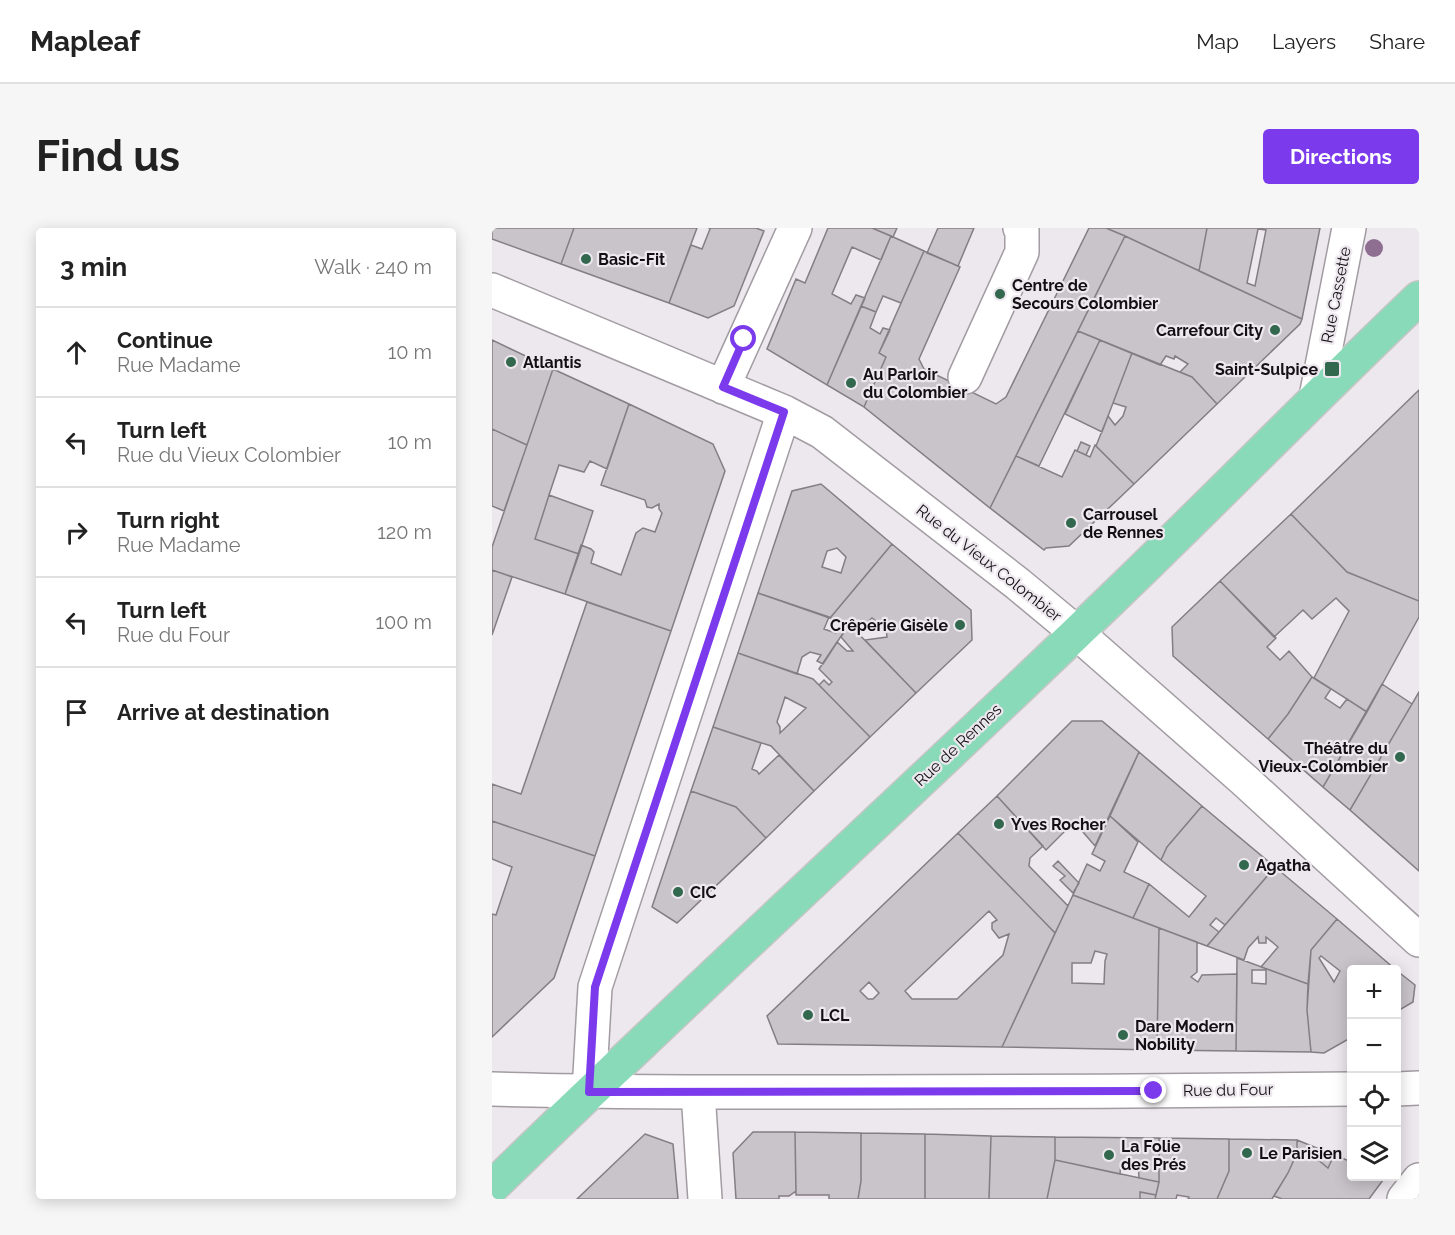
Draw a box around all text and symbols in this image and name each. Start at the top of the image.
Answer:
text: Mapleaf [30,25,140,58]
text: Map [1196,29,1239,54]
text: Layers [1272,29,1336,54]
text: Share [1369,29,1425,54]
button: Directions [1263,129,1419,184]
text: Find us [36,132,180,181]
street label: Rue Cassette [1317,245,1355,345]
place label: Basic-Fit [598,250,665,269]
text: 3 min [60,252,127,282]
marker: Basic-Fit [579,252,593,266]
text: Walk · 240 m [314,255,432,279]
place label: Centre de Secours Colombier [1012,276,1158,313]
marker: Centre de Secours Colombier [993,287,1007,301]
place label: Carrefour City [1156,321,1263,340]
marker: Carrefour City [1268,323,1282,337]
route start [730,325,756,351]
text: Continue [117,327,213,353]
icon: ahead [60,336,93,369]
text: 10 m [388,340,432,364]
text: Rue Madame [117,353,240,377]
place label: Atlantis [523,353,582,372]
marker: Atlantis [504,355,518,369]
place label: Saint-Sulpice [1215,360,1318,379]
marker: Saint-Sulpice [1323,360,1341,378]
place label: Au Parloir du Colombier [863,365,967,402]
marker: Au Parloir du Colombier [844,376,858,390]
text: Turn left [117,417,207,443]
icon: left [60,426,93,459]
text: 10 m [388,430,432,454]
text: Rue du Vieux Colombier [117,443,341,467]
street label: Rue du Vieux Colombier [913,500,1066,626]
place label: Carrousel de Rennes [1083,505,1164,542]
text: Turn right [117,507,220,533]
icon: right [60,516,93,549]
marker: Carrousel de Rennes [1064,516,1078,530]
text: 120 m [377,520,432,544]
text: Rue Madame [117,533,240,557]
text: Turn left [117,597,207,623]
icon: left [60,606,93,639]
text: 100 m [375,610,432,634]
place label: Crêperie Gisèle [830,616,948,635]
marker: Crêperie Gisèle [953,618,967,632]
text: Rue du Four [117,623,230,647]
icon: arrive [60,696,93,729]
text: Arrive at destination [117,699,330,725]
street label: Rue de Rennes [911,700,1006,790]
place label: Théâtre du Vieux-Colombier [1258,739,1388,776]
marker: Théâtre du Vieux-Colombier [1393,750,1407,764]
place label: Yves Rocher [1011,815,1105,834]
marker: Yves Rocher [992,817,1006,831]
place label: Agatha [1256,856,1311,875]
marker: Agatha [1237,858,1251,872]
place label: CIC [690,883,717,902]
marker: CIC [671,885,685,899]
map controls [1347,965,1401,1181]
button: + [1347,965,1401,1019]
place label: LCL [820,1006,850,1025]
marker: LCL [801,1008,815,1022]
place label: Dare Modern Nobility [1135,1017,1234,1054]
button: − [1347,1019,1401,1073]
marker: Dare Modern Nobility [1116,1028,1130,1042]
button: locate [1347,1073,1401,1127]
route end [1140,1077,1166,1103]
street label: Rue du Four [1183,1080,1274,1100]
button: layers [1347,1127,1401,1181]
place label: La Folie des Prés [1121,1137,1186,1174]
place label: Le Parisien [1259,1144,1342,1163]
marker: Le Parisien [1240,1146,1254,1160]
marker: La Folie des Prés [1102,1148,1116,1162]

